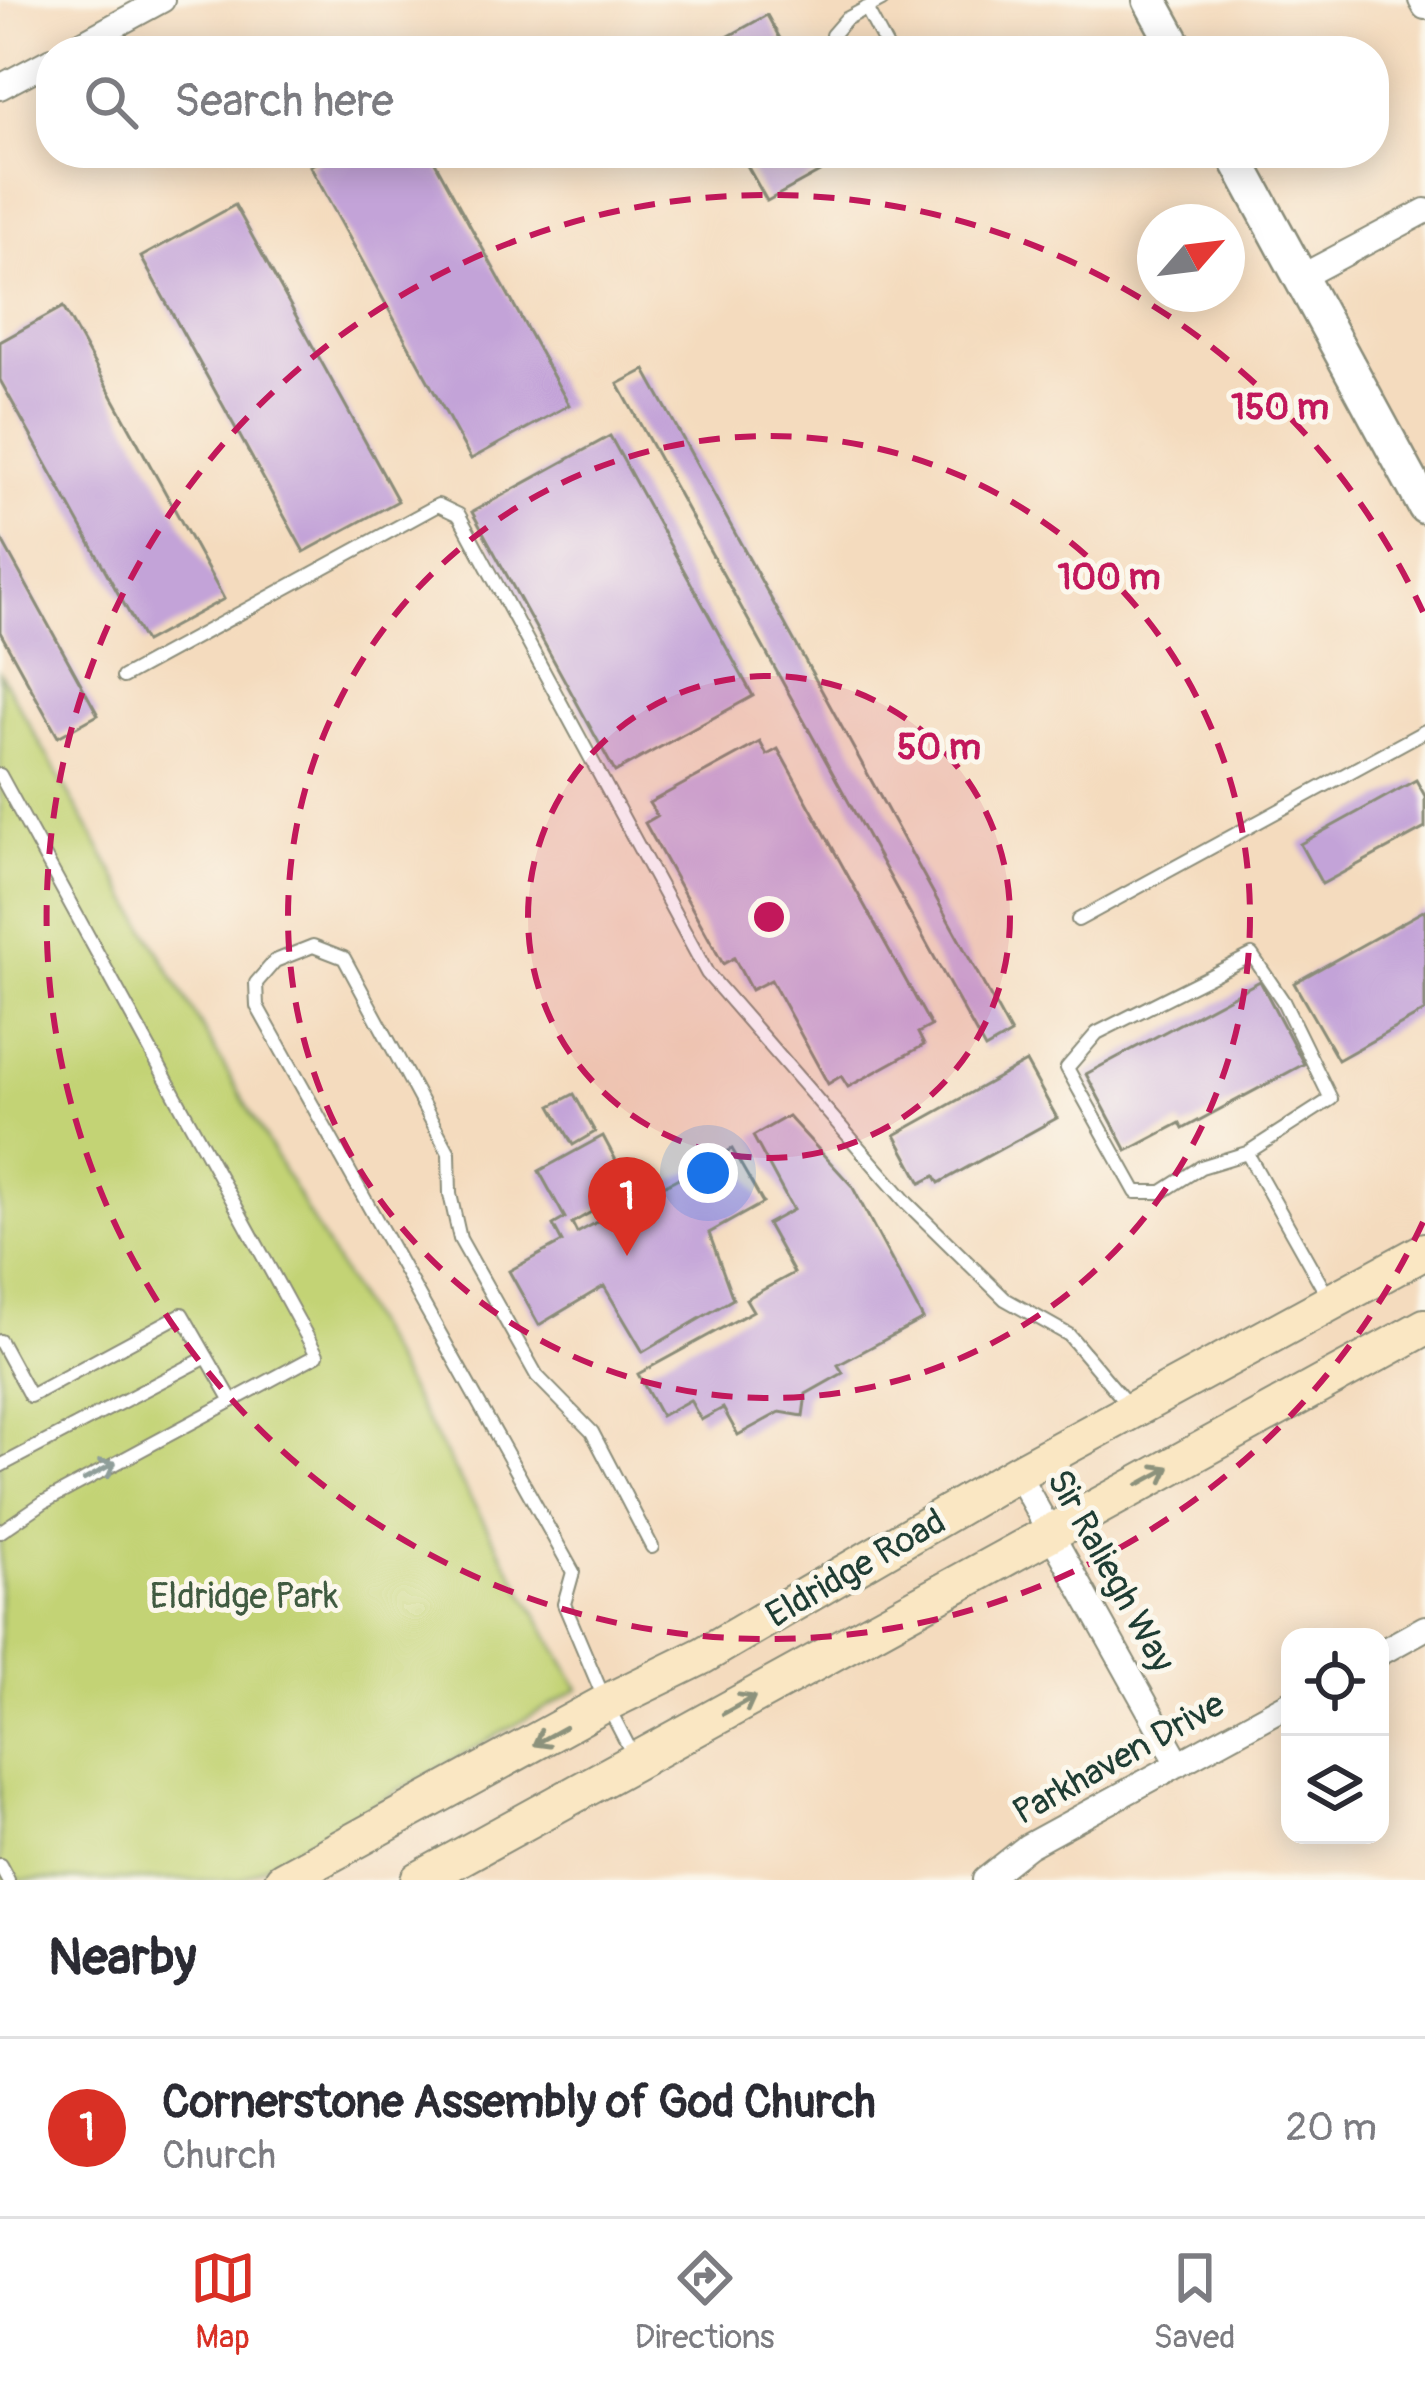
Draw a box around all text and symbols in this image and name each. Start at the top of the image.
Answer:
search box [36,36,1389,168]
icon: search [78,69,144,135]
text: Search here [174,74,394,130]
north arrow [1137,204,1245,312]
text: 150 m [1231,385,1329,430]
text: 100 m [1057,555,1161,600]
text: 50 m [897,725,981,770]
centre of rings [748,896,790,938]
your location [678,1143,738,1203]
pin: 1 [588,1157,666,1256]
one-way arrow [81,1459,116,1482]
street label: Sir Raliegh Way [1037,1462,1185,1680]
one-way arrow [1135,1464,1170,1487]
street label: Eldridge Road [758,1499,954,1638]
park label: Eldridge Park [150,1574,338,1619]
map controls [1281,1628,1389,1844]
button: locate [1281,1628,1389,1736]
street label: Parkhaven Drive [1005,1682,1233,1835]
one-way arrow [720,1693,755,1716]
one-way arrow [533,1725,568,1748]
button: layers [1281,1736,1389,1844]
text: Nearby [48,1926,196,1990]
text: Cornerstone Assembly of God Church [162,2075,876,2131]
text: 1 [79,2103,95,2152]
text: 20 m [1285,2103,1377,2152]
text: Church [162,2131,276,2180]
tab: Map [190,2245,256,2358]
tab: Directions [635,2245,775,2358]
tab: Saved [1154,2245,1235,2358]

